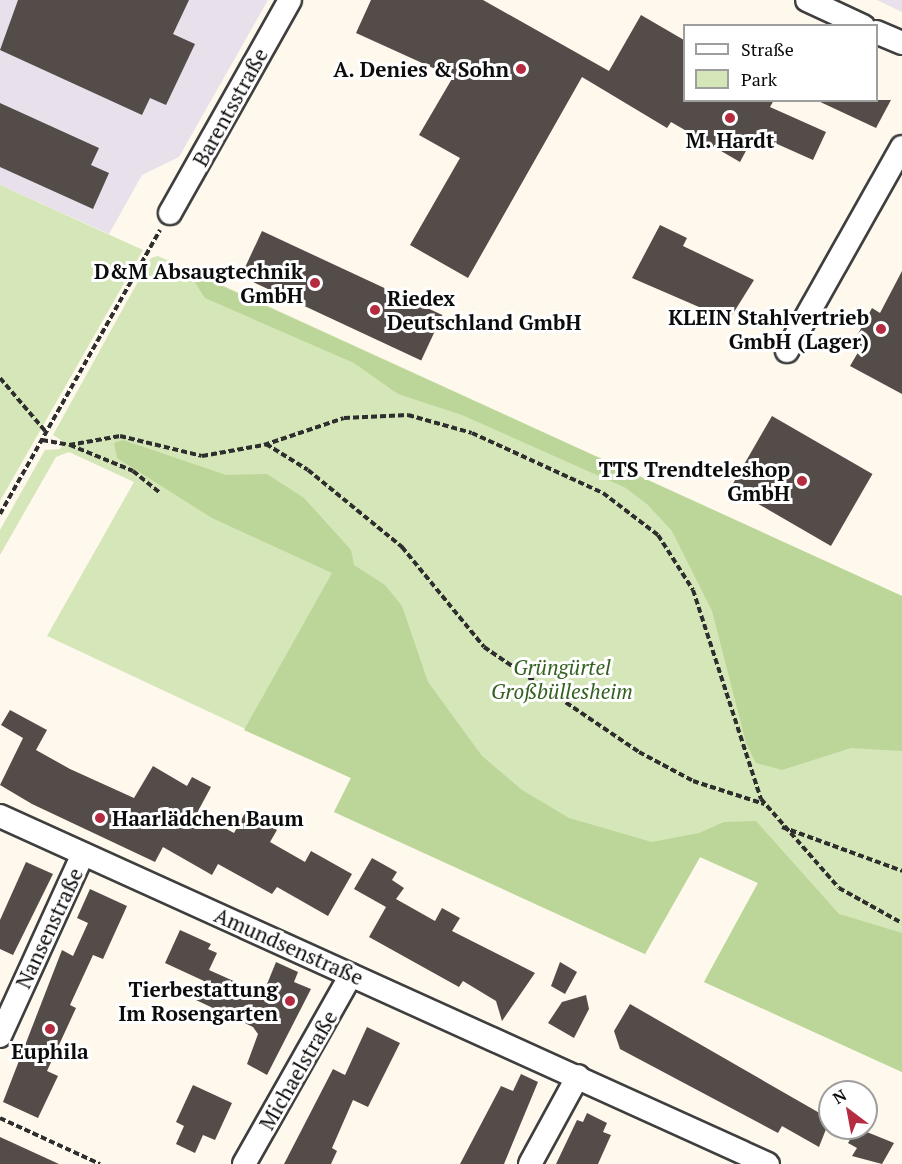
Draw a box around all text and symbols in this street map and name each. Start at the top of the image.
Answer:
legend [683,24,878,102]
text: Straße [741,37,794,61]
street label: Barentsstraße [187,44,273,170]
place label: A. Denies & Sohn [332,56,509,82]
marker: A. Denies & Sohn [514,62,528,76]
text: Park [741,67,777,91]
marker: M. Hardt [723,111,737,125]
place label: M. Hardt [685,127,775,153]
place label: D&M Absaugtechnik GmbH [94,258,303,308]
marker: D&M Absaugtechnik GmbH [308,276,322,290]
place label: Riedex Deutschland GmbH [387,285,582,335]
marker: Riedex Deutschland GmbH [368,303,382,317]
place label: KLEIN Stahlvertrieb GmbH (Lager) [668,304,869,354]
marker: KLEIN Stahlvertrieb GmbH (Lager) [874,322,888,336]
place label: TTS Trendteleshop GmbH [599,456,790,506]
marker: TTS Trendteleshop GmbH [795,474,809,488]
park label: Grüngürtel Großbüllesheim [491,654,633,704]
place label: Haarlädchen Baum [112,805,304,831]
marker: Haarlädchen Baum [93,811,107,825]
street label: Nansenstraße [10,864,88,992]
street label: Amundsenstraße [211,902,367,990]
place label: Tierbestattung Im Rosengarten [118,976,278,1026]
marker: Tierbestattung Im Rosengarten [283,994,297,1008]
street label: Michaelstraße [254,1006,342,1134]
marker: Euphila [43,1022,57,1036]
place label: Euphila [11,1038,89,1064]
north arrow [818,1080,878,1140]
text: N [829,1084,850,1109]

